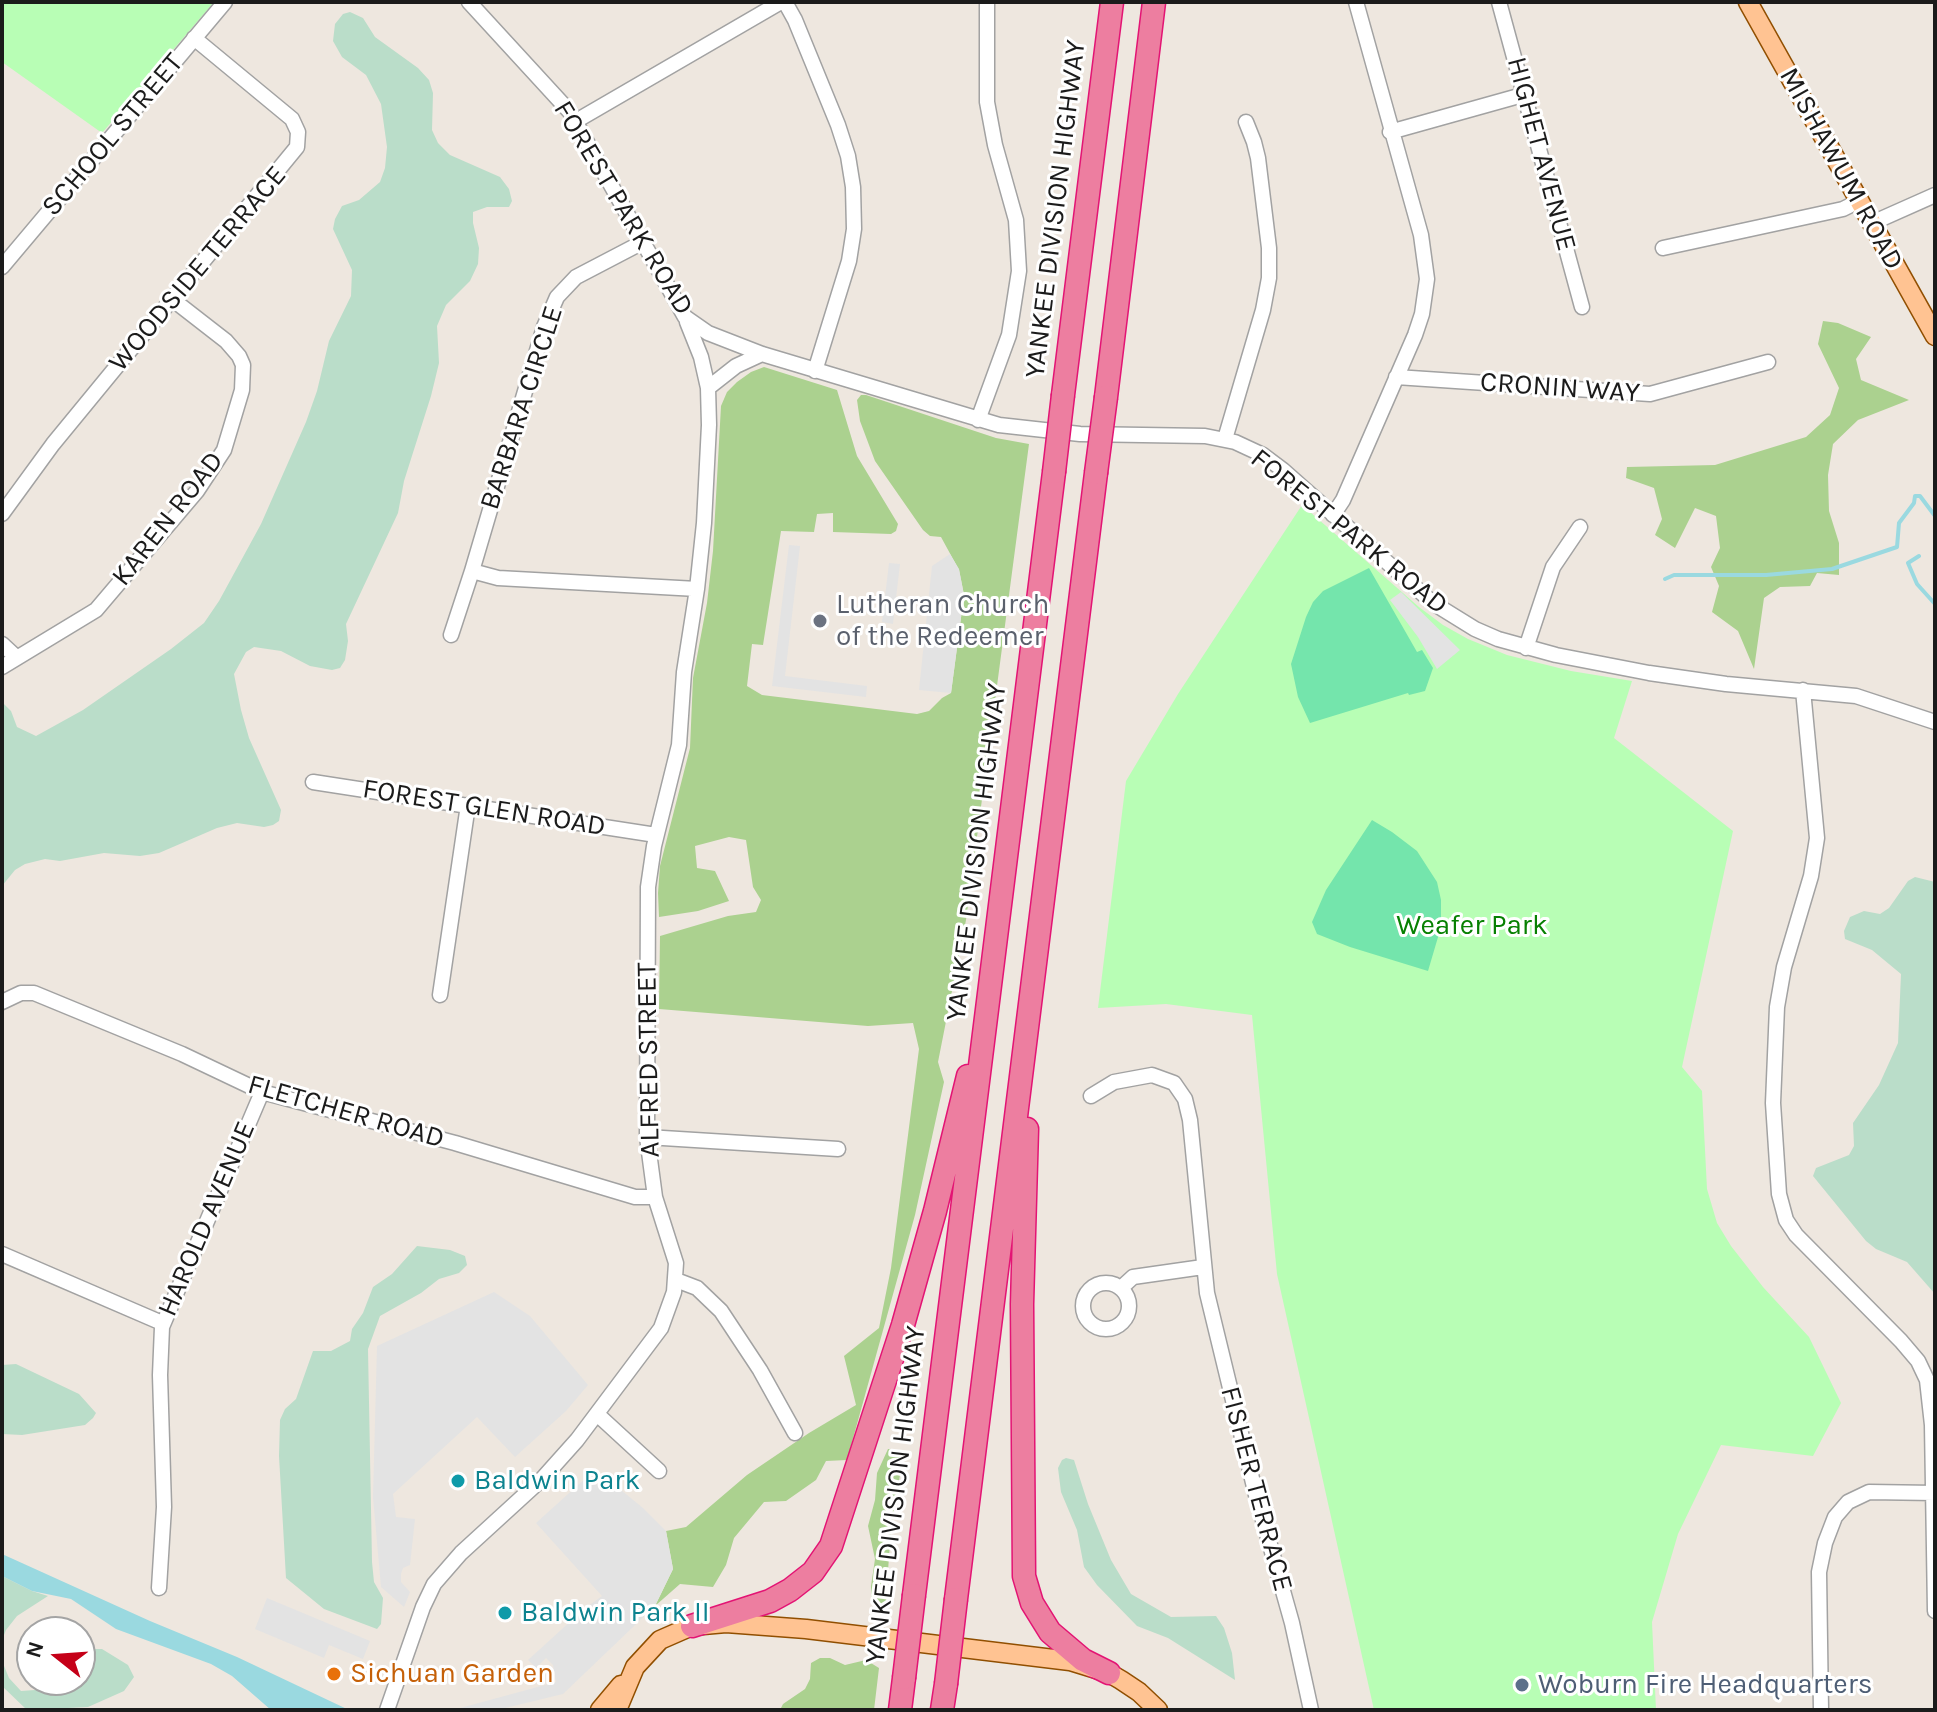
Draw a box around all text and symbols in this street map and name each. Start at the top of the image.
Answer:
street label: YANKEE DIVISION HIGHWAY [1019,38,1093,380]
street label: SCHOOL STREET [35,47,191,223]
street label: HIGHET AVENUE [1499,53,1583,255]
street label: MISHAWUM ROAD [1772,62,1910,276]
street label: FOREST PARK ROAD [546,95,700,321]
street label: WOODSIDE TERRACE [102,159,294,379]
street label: BARBARA CIRCLE [473,302,571,514]
street label: CRONIN WAY [1479,366,1641,410]
street label: FOREST PARK ROAD [1243,442,1455,622]
street label: KAREN ROAD [105,445,231,593]
place label: Lutheran Church of the Redeemer [836,588,1049,654]
marker: Lutheran Church of the Redeemer [811,612,829,630]
street label: YANKEE DIVISION HIGHWAY [940,681,1014,1023]
street label: FOREST GLEN ROAD [360,772,608,844]
park label: Weafer Park [1396,909,1548,943]
street label: ALFRED STREET [630,962,668,1158]
street label: FLETCHER ROAD [244,1068,448,1156]
street label: HAROLD AVENUE [151,1117,263,1321]
street label: YANKEE DIVISION HIGHWAY [859,1324,933,1666]
street label: FISHER TERRACE [1213,1383,1299,1595]
place label: Baldwin Park [474,1464,640,1498]
marker: Baldwin Park [449,1472,467,1490]
place label: Baldwin Park II [521,1596,710,1630]
marker: Baldwin Park II [496,1604,514,1622]
north arrow [16,1616,96,1696]
text: N [20,1638,50,1661]
place label: Sichuan Garden [350,1657,554,1691]
marker: Sichuan Garden [325,1665,343,1683]
place label: Woburn Fire Headquarters [1538,1668,1873,1702]
marker: Woburn Fire Headquarters [1513,1676,1531,1694]

